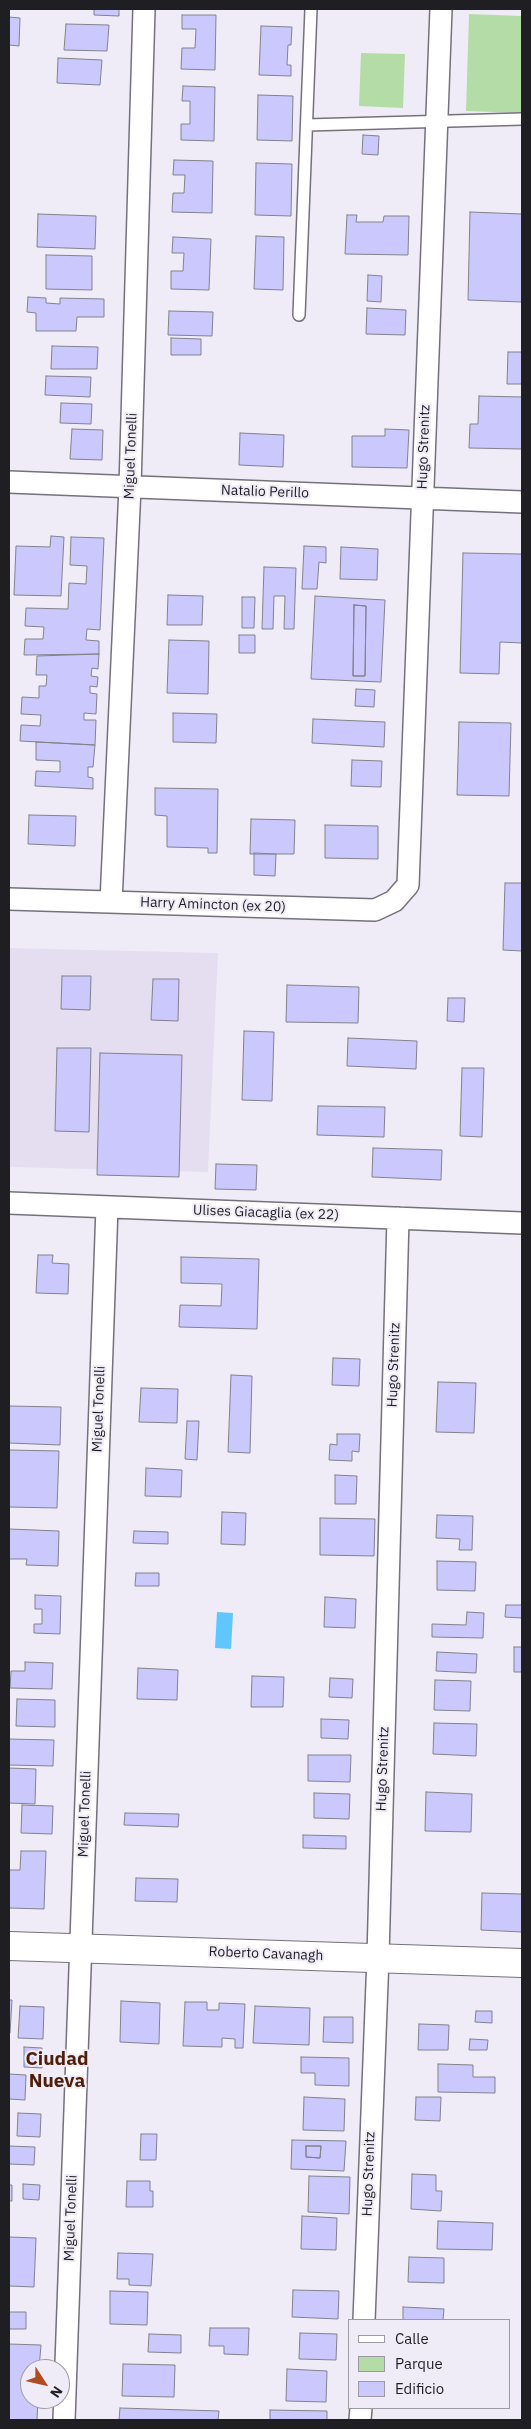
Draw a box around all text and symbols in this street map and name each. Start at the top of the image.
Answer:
street label: Hugo Strenitz [414,404,434,490]
street label: Miguel Tonelli [121,412,141,500]
street label: Natalio Perillo [221,482,309,502]
street label: Harry Amincton (ex 20) [140,894,286,916]
street label: Ulises Giacaglia (ex 22) [193,1202,339,1224]
street label: Hugo Strenitz [384,1322,404,1408]
street label: Miguel Tonelli [89,1365,109,1453]
street label: Hugo Strenitz [373,1726,393,1812]
street label: Miguel Tonelli [75,1770,95,1858]
street label: Roberto Cavanagh [208,1944,324,1964]
district label: Ciudad Nueva [25,2049,89,2093]
street label: Hugo Strenitz [359,2131,379,2217]
street label: Miguel Tonelli [61,2174,81,2262]
legend [348,2319,511,2409]
text: Calle [395,2329,429,2348]
text: Parque [395,2354,443,2373]
north arrow [20,2359,70,2409]
text: Edificio [395,2379,444,2398]
text: N [46,2383,67,2401]

